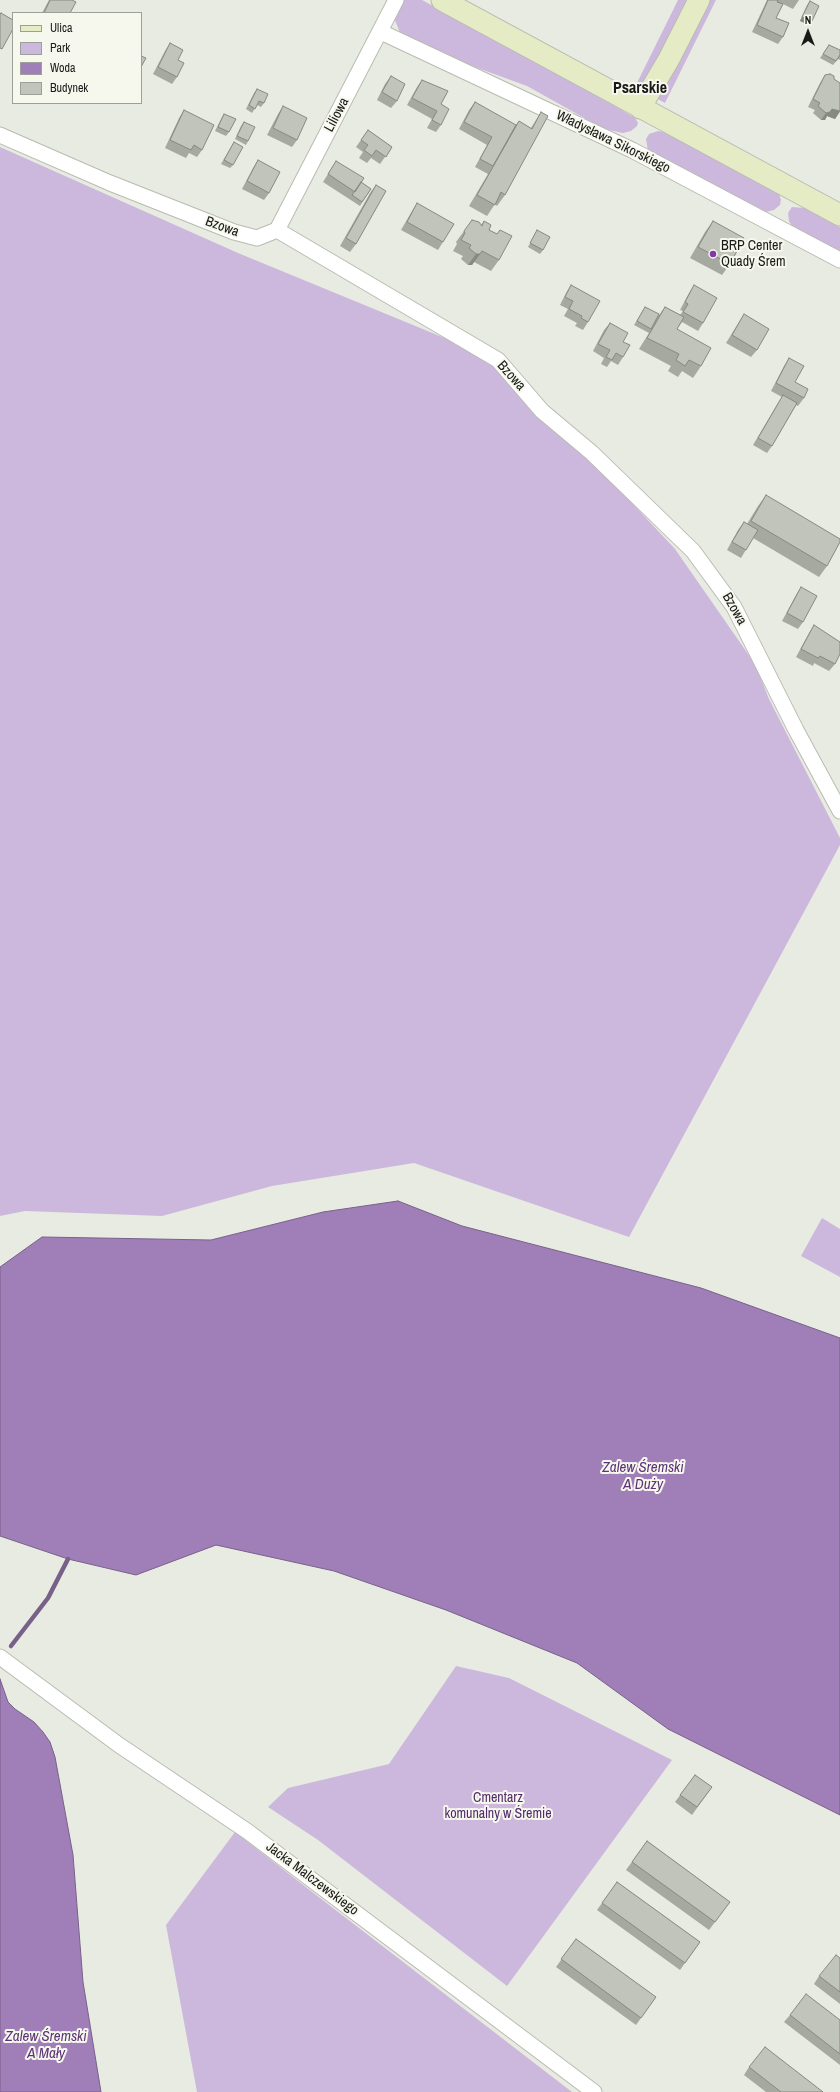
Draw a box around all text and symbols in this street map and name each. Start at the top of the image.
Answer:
legend [12,12,142,104]
north arrow [788,12,828,52]
text: N [805,13,811,27]
text: Ulica [50,20,72,36]
text: Park [50,40,70,56]
text: Woda [50,60,76,76]
district label: Psarskie [613,79,667,99]
text: Budynek [50,80,88,96]
street label: Liliowa [321,95,353,135]
street label: Władysława Sikorskiego [553,107,673,177]
street label: Bzowa [203,213,241,241]
place label: BRP Center Quady Śrem [721,238,785,270]
marker: BRP Center Quady Śrem [708,249,718,259]
street label: Bzowa [493,358,529,394]
street label: Bzowa [718,590,750,628]
water label: Zalew Śremski A Duży [602,1459,684,1494]
park label: Cmentarz komunalny w Śremie [444,1790,552,1822]
street label: Jacka Malczewskiego [262,1839,362,1919]
water label: Zalew Śremski A Mały [5,2028,87,2063]

